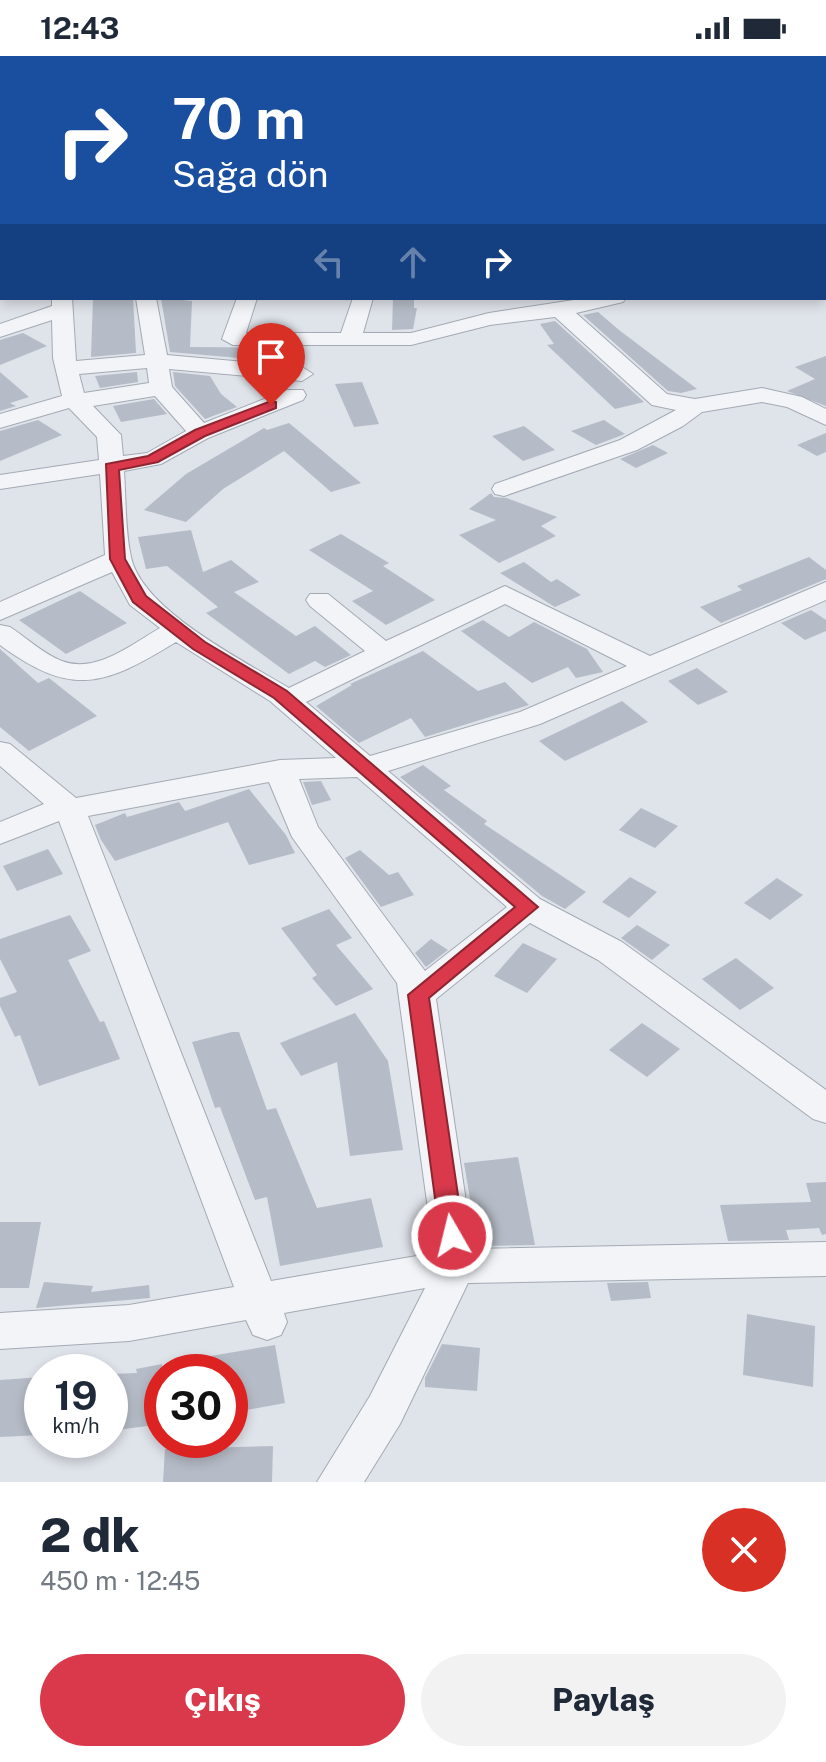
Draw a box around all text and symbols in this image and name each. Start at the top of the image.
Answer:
text: 12:43 [40,10,120,46]
text: 70 m [172,86,305,152]
icon: right [40,88,144,192]
text: Sağa dön [172,153,329,195]
icon: left [307,240,351,284]
icon: ahead [391,240,435,284]
icon: right [475,240,519,284]
pin [237,323,305,405]
icon: arrive [249,335,293,379]
position arrow [410,1194,494,1278]
speed limit sign: 30 [144,1354,248,1458]
text: 19 [54,1372,98,1419]
text: km/h [52,1414,100,1438]
text: 2 dk [40,1506,139,1563]
button: close [702,1508,786,1592]
text: 450 m · 12:45 [40,1565,200,1596]
button: Çıkış [40,1654,405,1746]
button: Paylaş [421,1654,786,1746]

